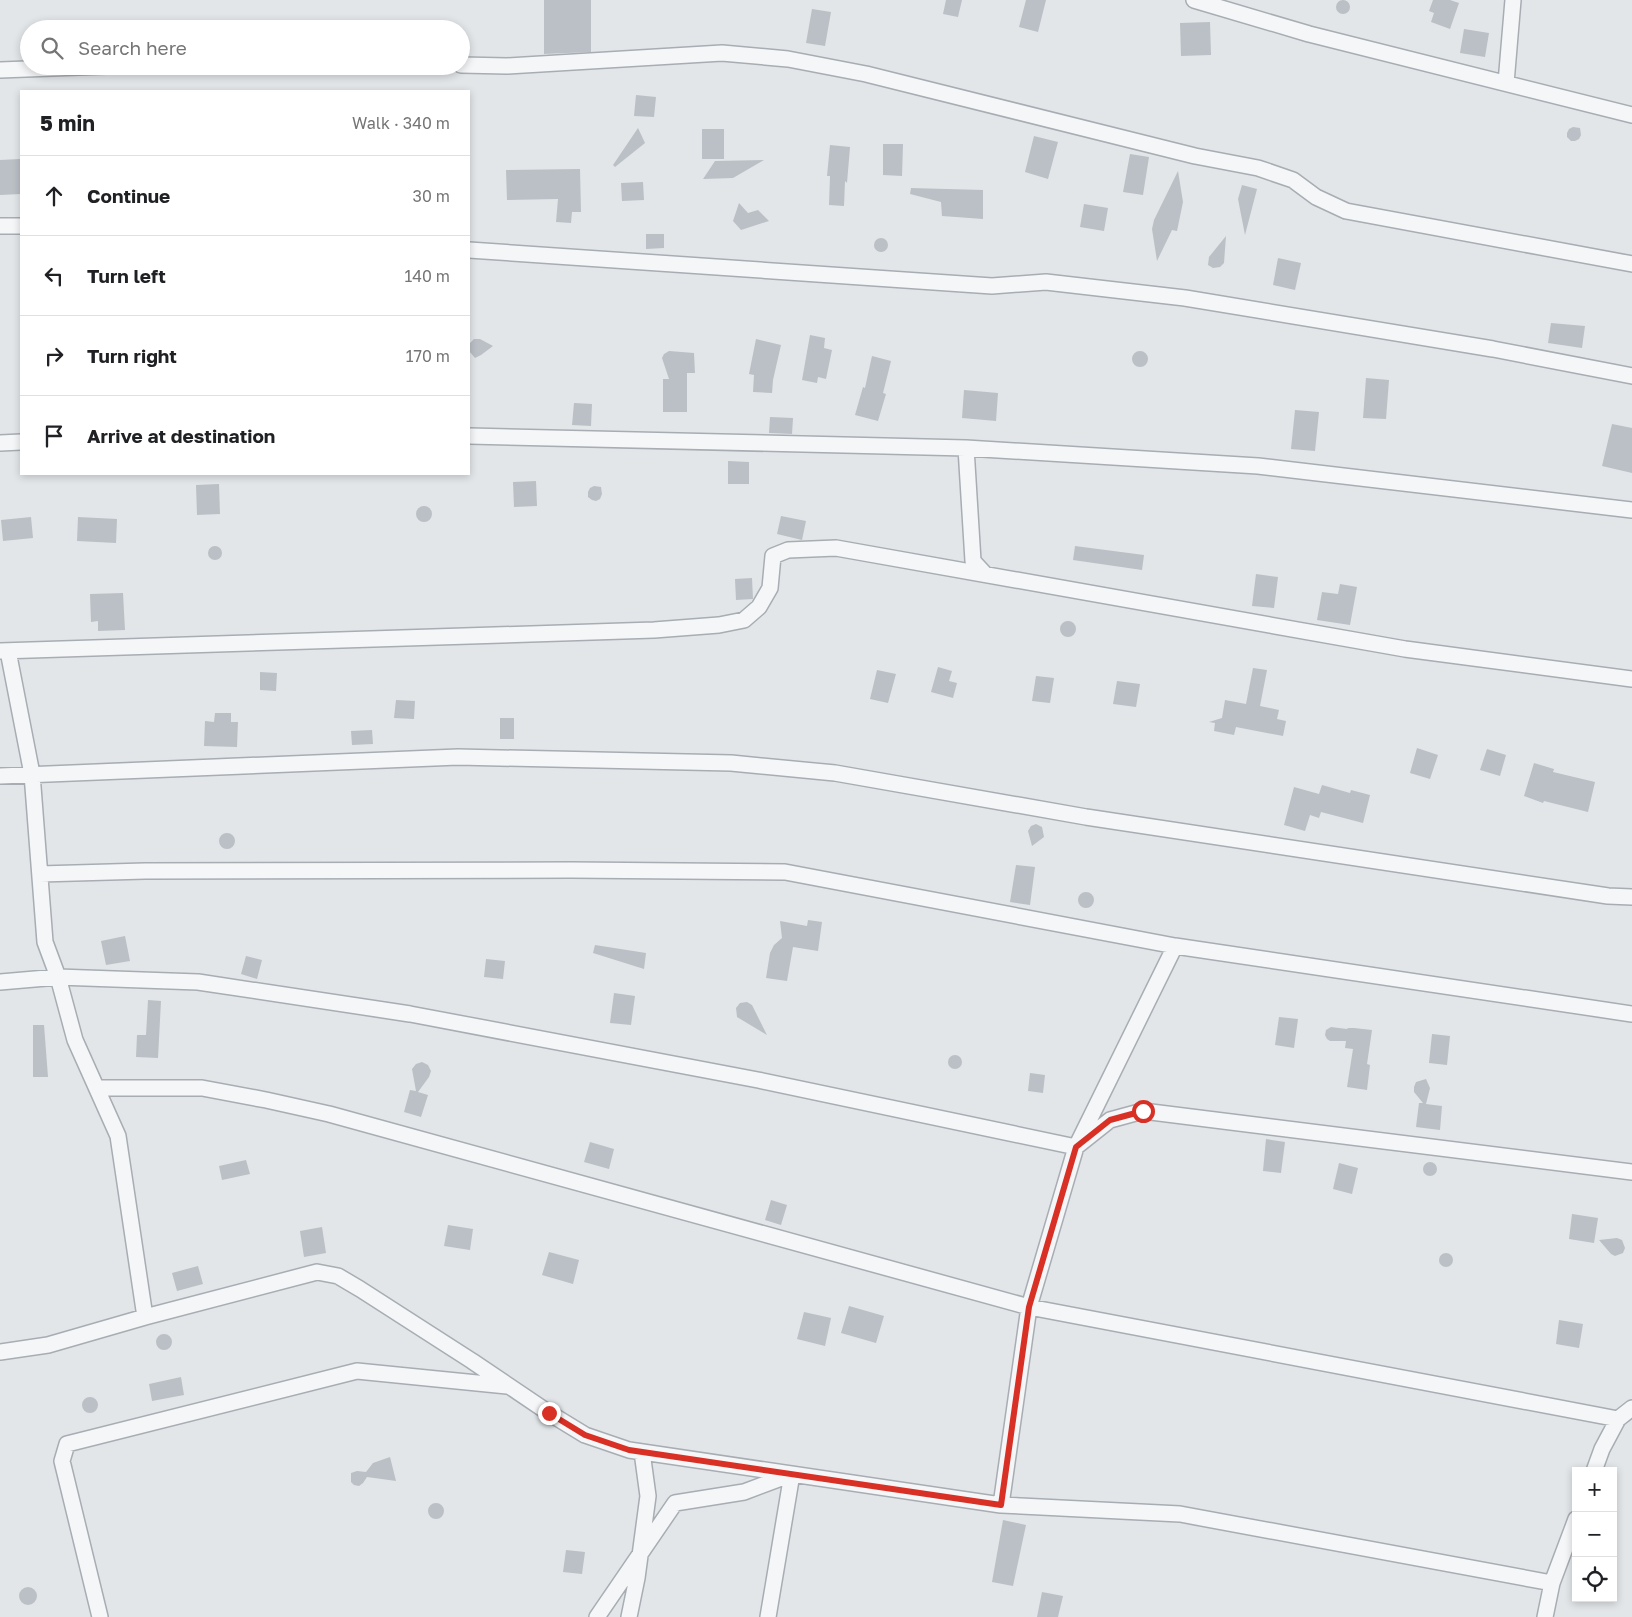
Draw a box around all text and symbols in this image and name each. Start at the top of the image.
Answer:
search box [20,20,470,75]
icon: search [38,34,66,62]
text: Search here [78,36,187,59]
text: 5 min [40,110,95,136]
text: Walk · 340 m [352,113,450,133]
icon: ahead [40,182,68,210]
text: Continue [87,184,170,207]
text: 30 m [413,186,450,206]
icon: left [40,262,68,290]
text: Turn left [87,264,166,287]
text: 140 m [404,266,450,286]
icon: right [40,342,68,370]
text: Turn right [87,344,177,367]
text: 170 m [406,346,450,366]
icon: arrive [40,422,68,450]
text: Arrive at destination [87,424,275,447]
route start [1132,1100,1155,1123]
route end [538,1402,561,1425]
map controls [1572,1467,1617,1602]
button: + [1572,1467,1617,1512]
button: − [1572,1512,1617,1557]
button: locate [1572,1557,1617,1602]

